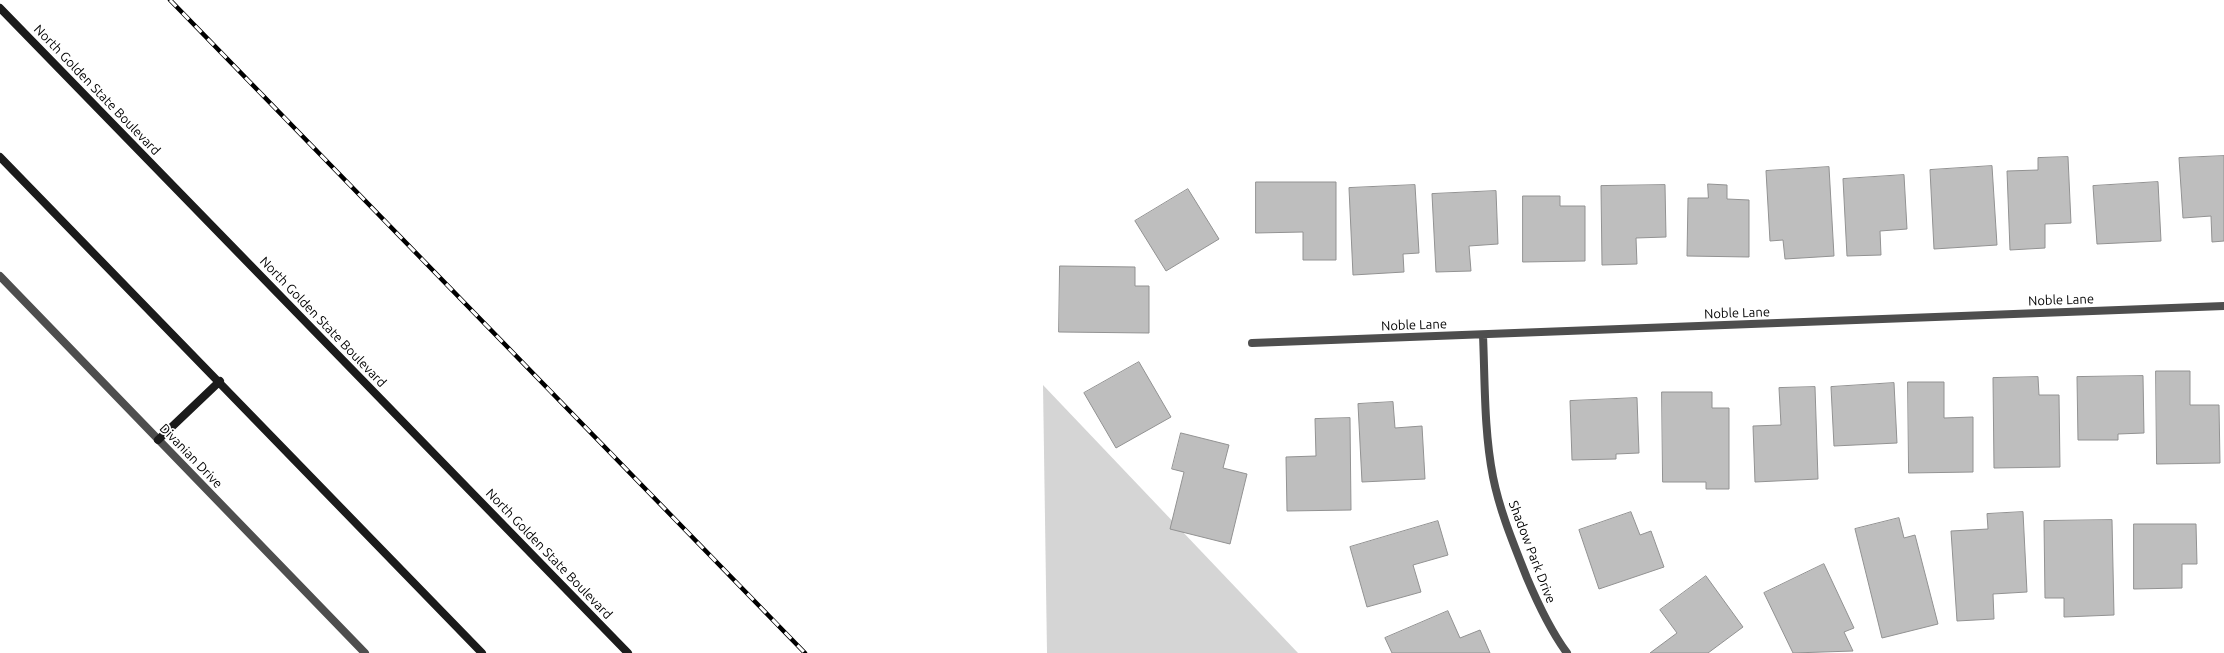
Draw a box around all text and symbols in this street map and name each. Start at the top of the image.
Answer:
street label: North Golden State Boulevard [30,22,164,158]
street label: North Golden State Boulevard [256,254,390,390]
street label: Noble Lane [2028,291,2094,309]
street label: Noble Lane [1704,304,1770,322]
street label: Noble Lane [1381,316,1447,334]
street label: Divanian Drive [156,420,226,492]
street label: North Golden State Boulevard [482,486,616,622]
street label: Shadow Park Drive [1505,498,1559,606]

